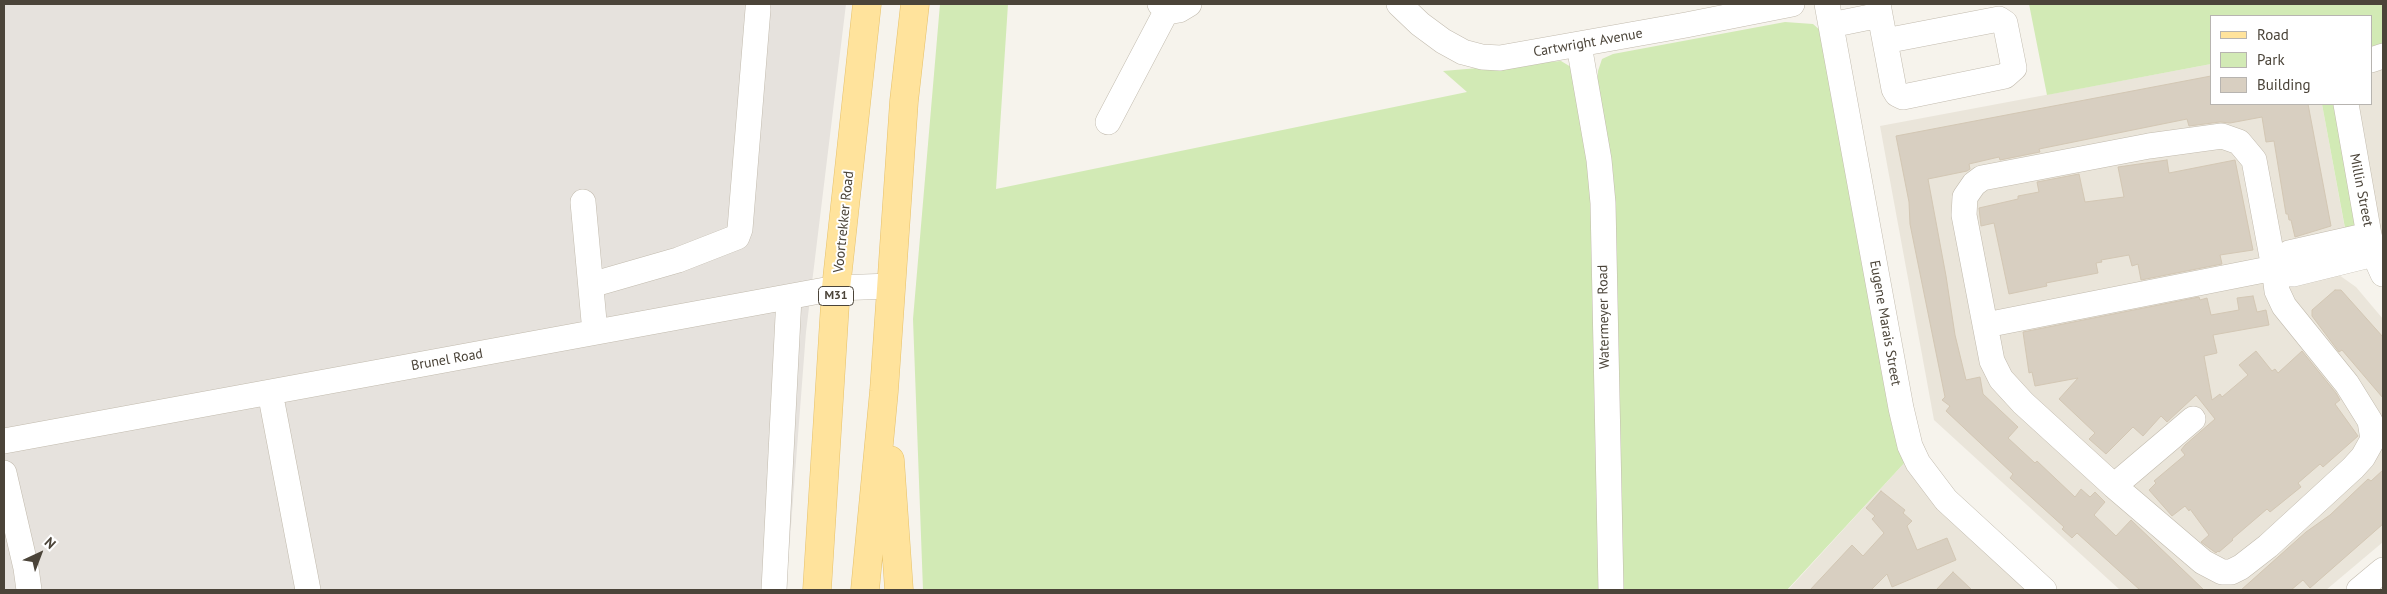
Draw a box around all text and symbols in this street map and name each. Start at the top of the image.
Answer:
legend [2210,15,2372,105]
street label: Cartwright Avenue [1532,25,1644,61]
text: Road [2257,25,2289,44]
text: Park [2257,50,2285,69]
text: Building [2257,75,2311,94]
street label: Millin Street [2346,152,2376,228]
street label: Voortrekker Road [830,170,858,274]
street label: Eugene Marais Street [1866,259,1904,387]
street label: Watermeyer Road [1595,265,1613,369]
road number: M31 [818,286,854,306]
street label: Brunel Road [410,345,484,375]
north arrow [15,529,65,579]
text: N [41,533,60,553]

